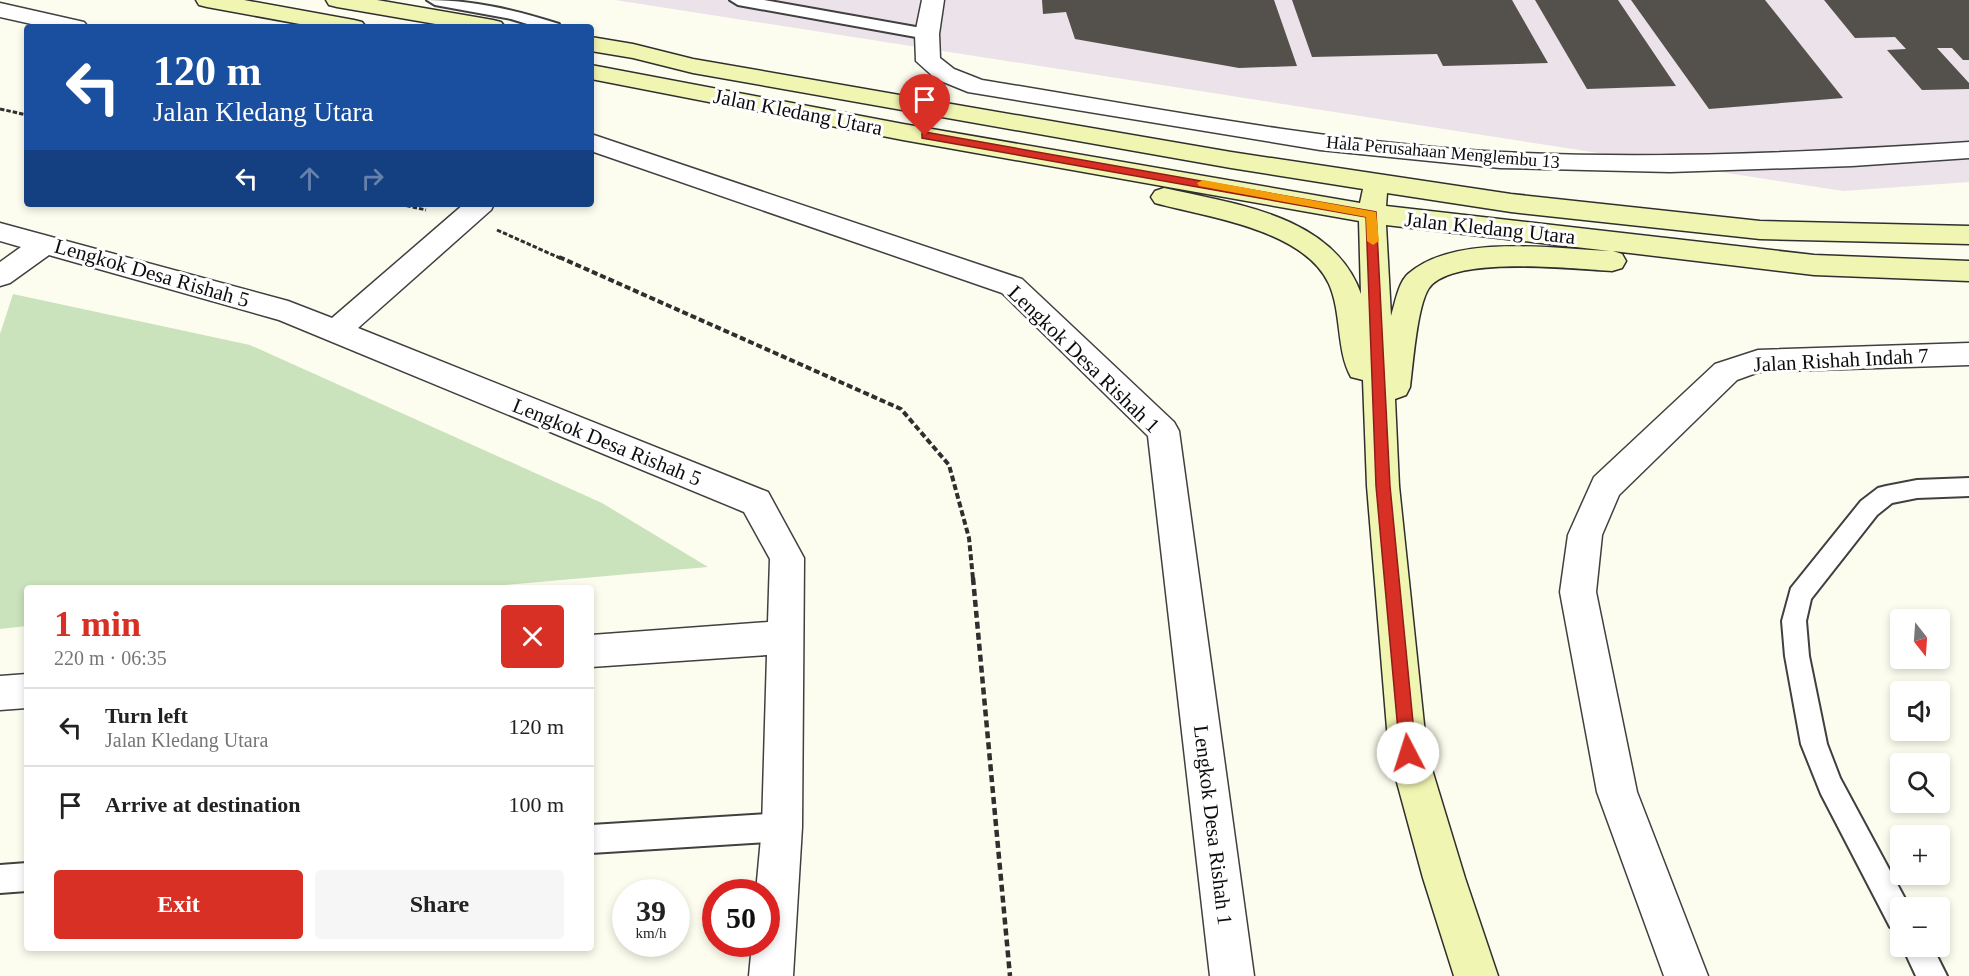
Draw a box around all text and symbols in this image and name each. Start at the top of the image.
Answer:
icon: left [54,48,132,126]
text: 120 m [153,48,262,94]
pin [899,74,950,136]
icon: arrive [908,83,941,116]
street label: Jalan Kledang Utara [712,84,885,140]
text: Jalan Kledang Utara [153,97,373,127]
street label: Hala Perusahaan Menglembu 13 [1325,132,1561,172]
icon: left [230,162,263,195]
icon: ahead [293,162,326,195]
icon: right [356,162,389,195]
street label: Jalan Kledang Utara [1403,207,1577,249]
street label: Lengkok Desa Rishah 5 [52,234,252,312]
street label: Lengkok Desa Rishah 1 [1003,280,1165,438]
street label: Jalan Rishah Indah 7 [1753,343,1929,377]
street label: Lengkok Desa Rishah 5 [509,393,705,491]
text: 1 min [54,604,141,644]
button: close [501,605,564,668]
north arrow [1890,609,1950,669]
map controls [1890,609,1950,957]
text: 220 m · 06:35 [54,647,167,669]
button: sound [1890,681,1950,741]
text: Turn left [105,703,188,728]
icon: left [54,711,87,744]
text: 120 m [508,714,564,739]
position arrow [1376,721,1440,785]
street label: Lengkok Desa Rishah 1 [1189,724,1237,926]
text: Jalan Kledang Utara [105,729,268,751]
button: search [1890,753,1950,813]
icon: arrive [54,789,87,822]
text: Arrive at destination [105,792,301,817]
text: 100 m [508,792,564,817]
button: + [1890,825,1950,885]
button: Exit [54,870,303,939]
button: Share [315,870,564,939]
speed limit sign: 50 [702,879,780,957]
text: 39 [636,894,666,927]
button: − [1890,897,1950,957]
text: km/h [636,925,666,941]

